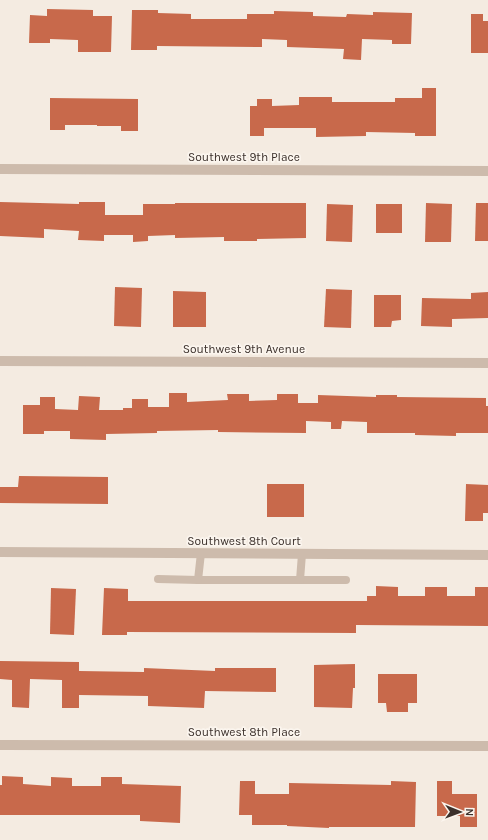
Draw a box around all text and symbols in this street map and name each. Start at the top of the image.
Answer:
street label: Southwest 9th Place [188,150,300,164]
street label: Southwest 9th Avenue [183,342,305,356]
street label: Southwest 8th Court [187,534,301,548]
street label: Southwest 8th Place [188,725,300,739]
north arrow [440,792,480,832]
text: N [463,808,476,816]

